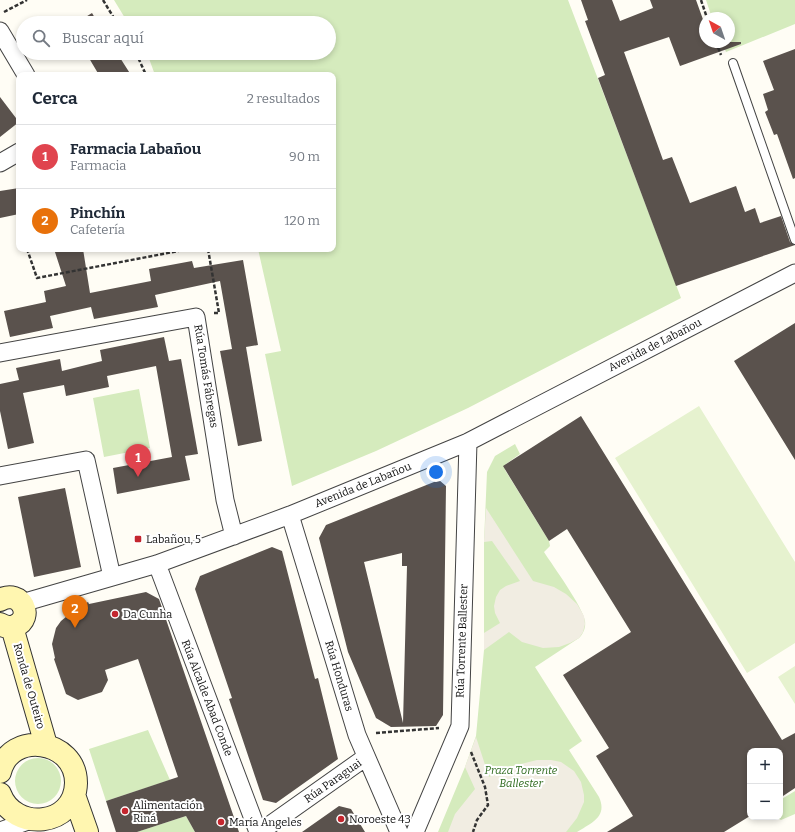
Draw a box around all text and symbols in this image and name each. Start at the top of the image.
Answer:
north arrow [699,12,735,48]
search box [16,16,336,60]
icon: search [30,27,52,49]
text: Buscar aquí [62,29,144,47]
text: Cerca [32,88,77,109]
text: 2 resultados [247,91,320,106]
text: Farmacia Labañou [70,140,201,158]
text: 1 [42,149,48,164]
text: 90 m [289,149,320,164]
text: Farmacia [70,158,126,173]
text: Pinchín [70,204,125,222]
text: 2 [41,213,49,228]
text: 120 m [284,213,320,228]
text: Cafetería [70,222,125,237]
street label: Avenida de Labañou [606,316,704,374]
street label: Rúa Tomás Fábregas [191,323,221,429]
pin: 1 [125,444,151,477]
street label: Avenida de Labañou [313,460,413,510]
your location [426,462,446,482]
place label: Labañou, 5 [146,533,201,546]
marker: Labañou, 5 [133,534,143,544]
street label: Rúa Torrente Ballester [454,584,470,698]
pin: 2 [62,595,88,628]
place label: Da Cunha [123,608,172,621]
marker: Da Cunha [110,609,120,619]
street label: Rúa Alcalde Abad Conde [179,638,235,758]
street label: Rúa Honduras [322,639,356,713]
street label: Ronda de Outeiro [11,642,47,730]
map controls [747,748,783,820]
button: + [747,748,783,784]
street label: Rúa Paraguai [302,756,365,806]
park label: Praza Torrente Ballester [485,764,558,790]
button: − [747,784,783,820]
place label: Alimentación Riná [133,799,203,825]
marker: Alimentación Riná [120,806,130,816]
place label: Noroeste 43 [349,813,411,826]
marker: Noroeste 43 [336,814,346,824]
place label: María Angeles [229,816,302,829]
marker: María Angeles [216,817,226,827]

